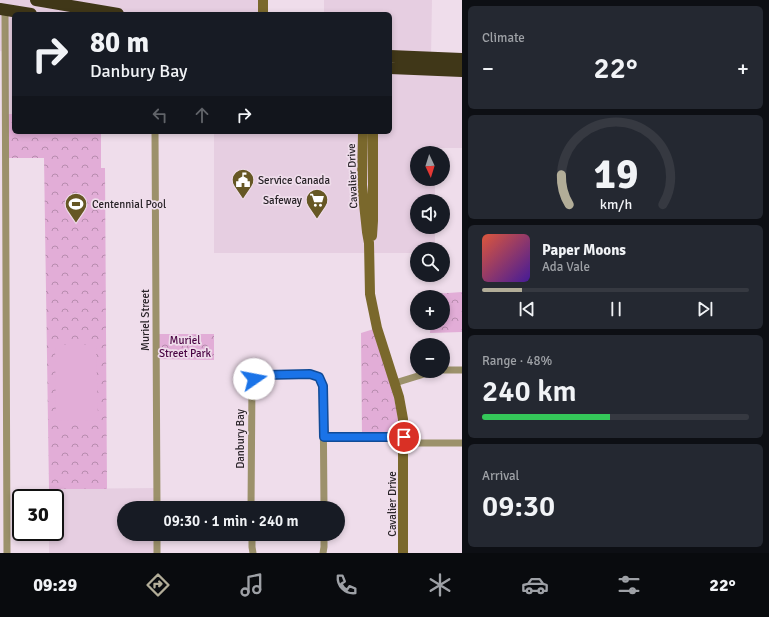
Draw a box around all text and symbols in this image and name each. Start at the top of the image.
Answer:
text: 80 m [90,26,149,60]
icon: right [24,28,76,80]
text: Climate [482,30,525,46]
text: 22° [594,50,637,87]
text: − [482,55,494,82]
text: + [737,55,749,82]
text: Danbury Bay [90,60,187,82]
icon: left [149,104,171,126]
icon: ahead [191,104,213,126]
icon: right [233,104,255,126]
street label: Cavalier Drive [345,143,360,209]
north arrow [410,146,450,186]
map controls [410,146,450,378]
text: 19 [593,149,638,200]
public building icon: Service Canada [230,167,256,200]
place label: Service Canada [258,174,330,187]
supermarket icon: Safeway [304,187,330,220]
sports icon: Centennial Pool [63,191,89,224]
place label: Safeway [263,194,303,207]
button: sound [410,194,450,234]
text: km/h [599,196,632,213]
place label: Centennial Pool [92,198,166,211]
text: Paper Moons [542,241,626,259]
button: search [410,242,450,282]
text: Ada Vale [542,259,590,275]
street label: Muriel Street [139,289,152,351]
button: + [410,290,450,330]
icon: previous [516,298,538,320]
icon: pause [605,298,627,320]
icon: next [694,298,716,320]
park label: Muriel Street Park [159,334,212,360]
button: − [410,338,450,378]
text: Range · 48% [482,353,552,369]
position arrow [233,358,275,400]
text: 240 km [482,373,577,410]
street label: Danbury Bay [234,408,247,469]
pin [387,420,421,454]
icon: arrive [393,426,415,448]
text: Arrival [482,468,519,484]
street label: Cavalier Drive [386,471,399,537]
text: 09:30 [482,488,555,525]
speed limit sign: 30 [12,489,64,541]
text: 09:30 · 1 min · 240 m [164,512,298,530]
icon: directions [144,571,172,599]
icon: music [238,571,266,599]
icon: phone [332,571,360,599]
icon: climate [426,571,454,599]
icon: car [521,571,549,599]
icon: filters [615,571,643,599]
text: 09:29 [33,574,77,596]
text: 22° [709,574,736,596]

